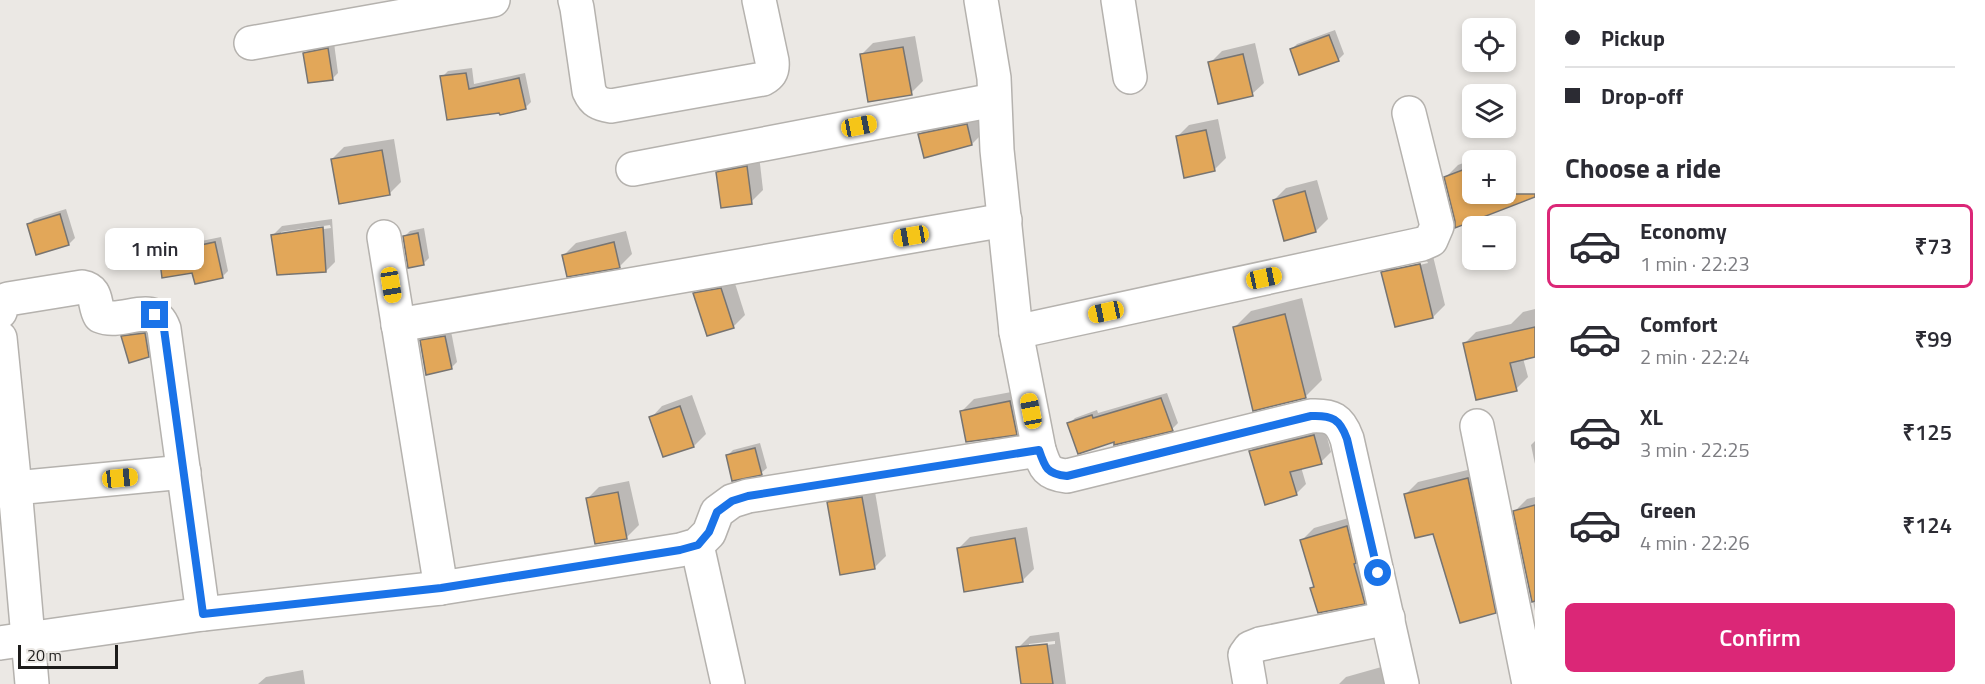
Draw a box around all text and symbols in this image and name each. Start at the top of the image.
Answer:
map controls [1462,18,1516,270]
button: locate [1462,18,1516,72]
text: Pickup [1601,21,1665,55]
text: Drop-off [1601,79,1683,113]
button: layers [1462,84,1516,138]
car [840,114,878,138]
text: Choose a ride [1565,147,1721,188]
button: + [1462,150,1516,204]
text: Economy [1640,214,1727,248]
button: − [1462,216,1516,270]
icon: car [1568,219,1622,273]
car [892,224,930,248]
callout: 1 min [106,228,204,270]
text: ₹73 [1915,229,1952,263]
text: 1 min [130,233,179,264]
text: 1 min · 22:23 [1640,248,1750,279]
car [1245,265,1283,291]
car [379,266,403,304]
car [1087,299,1125,325]
route end [141,301,168,328]
text: Comfort [1640,307,1718,341]
icon: car [1568,312,1622,366]
text: ₹99 [1915,322,1952,356]
text: 2 min · 22:24 [1640,341,1750,372]
car [1019,392,1043,430]
text: XL [1640,400,1663,434]
icon: car [1568,405,1622,459]
text: ₹125 [1902,415,1952,449]
text: 3 min · 22:25 [1640,434,1750,465]
car [101,467,139,489]
text: Green [1640,493,1696,527]
icon: car [1568,498,1622,552]
text: ₹124 [1902,508,1952,542]
text: 4 min · 22:26 [1640,527,1750,558]
route start [1364,559,1391,586]
button: Confirm [1565,603,1955,672]
scale bar [18,642,118,670]
text: 20 m [27,643,62,667]

